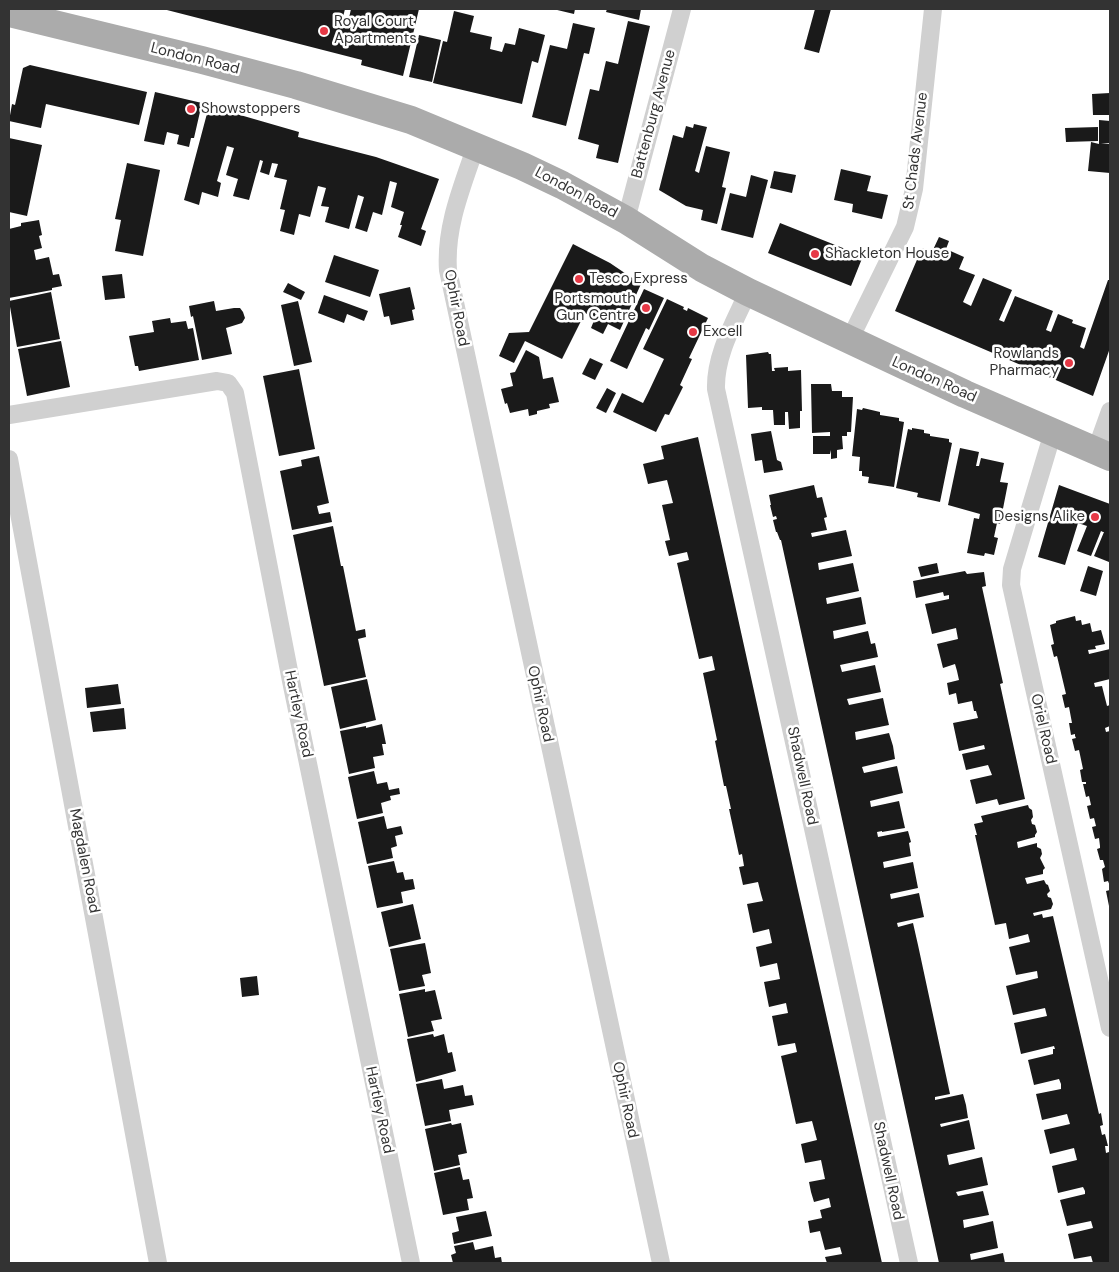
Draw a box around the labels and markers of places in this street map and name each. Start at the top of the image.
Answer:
place label: Royal Court Apartments [334,13,417,48]
marker: Royal Court Apartments [318,25,330,37]
place label: Showstoppers [201,100,301,118]
marker: Showstoppers [185,103,197,115]
place label: Shackleton House [825,245,949,263]
marker: Shackleton House [809,248,821,260]
place label: Tesco Express [589,270,688,288]
marker: Tesco Express [573,273,585,285]
place label: Portsmouth Gun Centre [555,290,636,325]
marker: Portsmouth Gun Centre [640,302,652,314]
place label: Excell [703,323,742,341]
marker: Excell [687,326,699,338]
place label: Rowlands Pharmacy [990,345,1059,380]
marker: Rowlands Pharmacy [1063,357,1075,369]
place label: Designs Alike [994,508,1085,526]
marker: Designs Alike [1089,511,1101,523]

